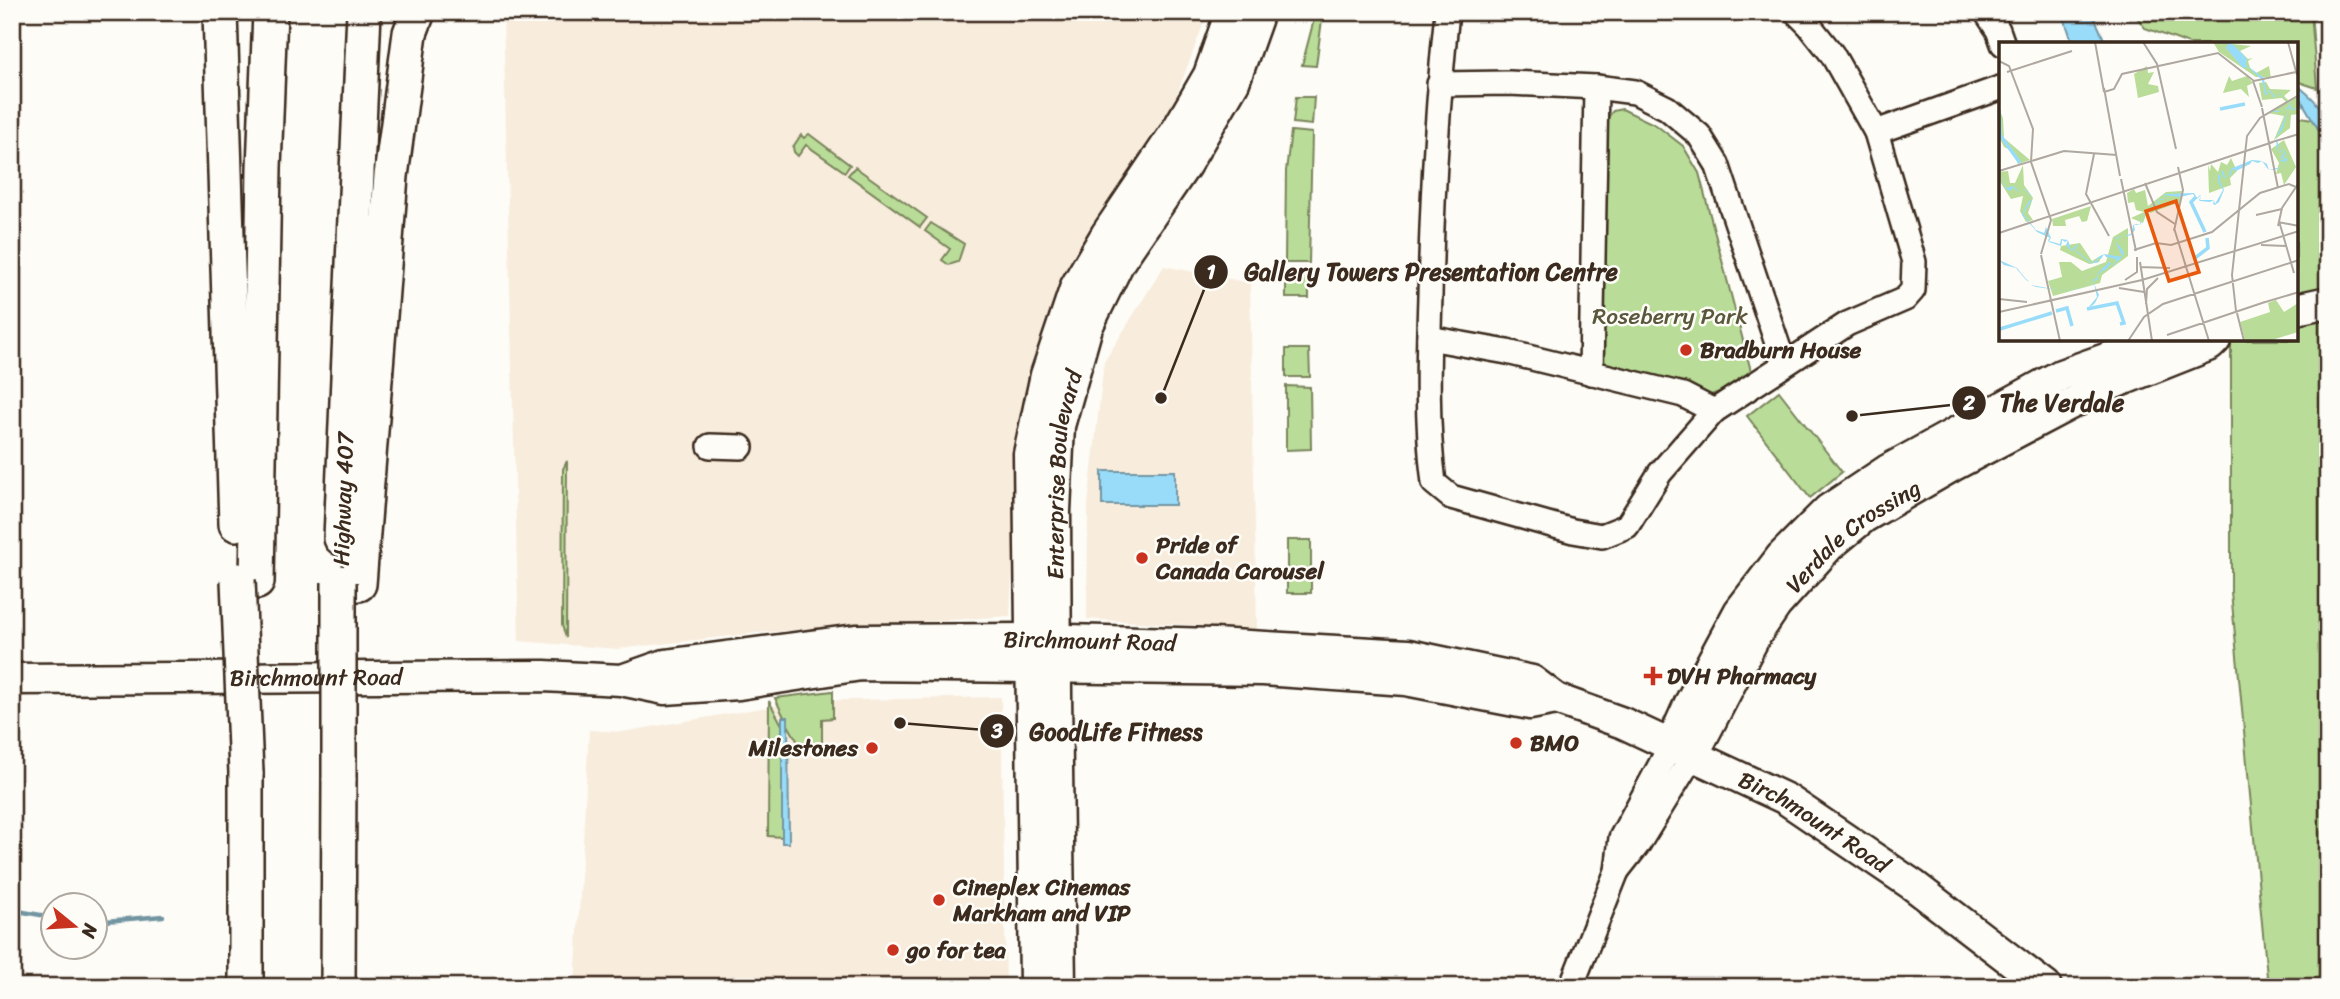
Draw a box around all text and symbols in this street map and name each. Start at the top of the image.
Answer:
inset map [1999,42,2298,341]
callout: Gallery Towers Presentation Centre [1194,249,1634,294]
text: Gallery Towers Presentation Centre [1244,251,1619,293]
text: 1 [1206,253,1216,291]
park label: Roseberry Park [1592,296,1748,337]
place label: Bradburn House [1700,330,1861,371]
marker: Bradburn House [1678,342,1694,358]
street label: Enterprise Boulevard [1035,364,1095,580]
callout: The Verdale [1952,380,2137,425]
text: The Verdale [2000,382,2125,424]
text: 2 [1962,384,1975,422]
street label: Highway 407 [321,430,366,567]
street label: Verdale Crossing [1775,468,1929,603]
place label: Pride of Canada Carousel [1155,525,1325,592]
marker: Pride of Canada Carousel [1134,550,1150,566]
street label: Birchmount Road [1003,619,1178,664]
place label: DVH Pharmacy [1667,656,1817,697]
street label: Birchmount Road [230,657,404,699]
marker: DVH Pharmacy [1645,668,1661,684]
callout: GoodLife Fitness [980,709,1218,754]
text: GoodLife Fitness [1029,711,1204,753]
text: 3 [990,712,1003,750]
place label: BMO [1530,723,1579,764]
place label: Milestones [747,728,858,769]
marker: BMO [1508,735,1524,751]
marker: Milestones [864,740,880,756]
street label: Birchmount Road [1731,760,1900,886]
place label: Cineplex Cinemas Markham and VIP [952,867,1132,934]
north arrow [38,890,108,960]
marker: Cineplex Cinemas Markham and VIP [931,892,947,908]
text: N [72,919,108,943]
place label: go for tea [905,930,1006,971]
marker: go for tea [885,942,901,958]

